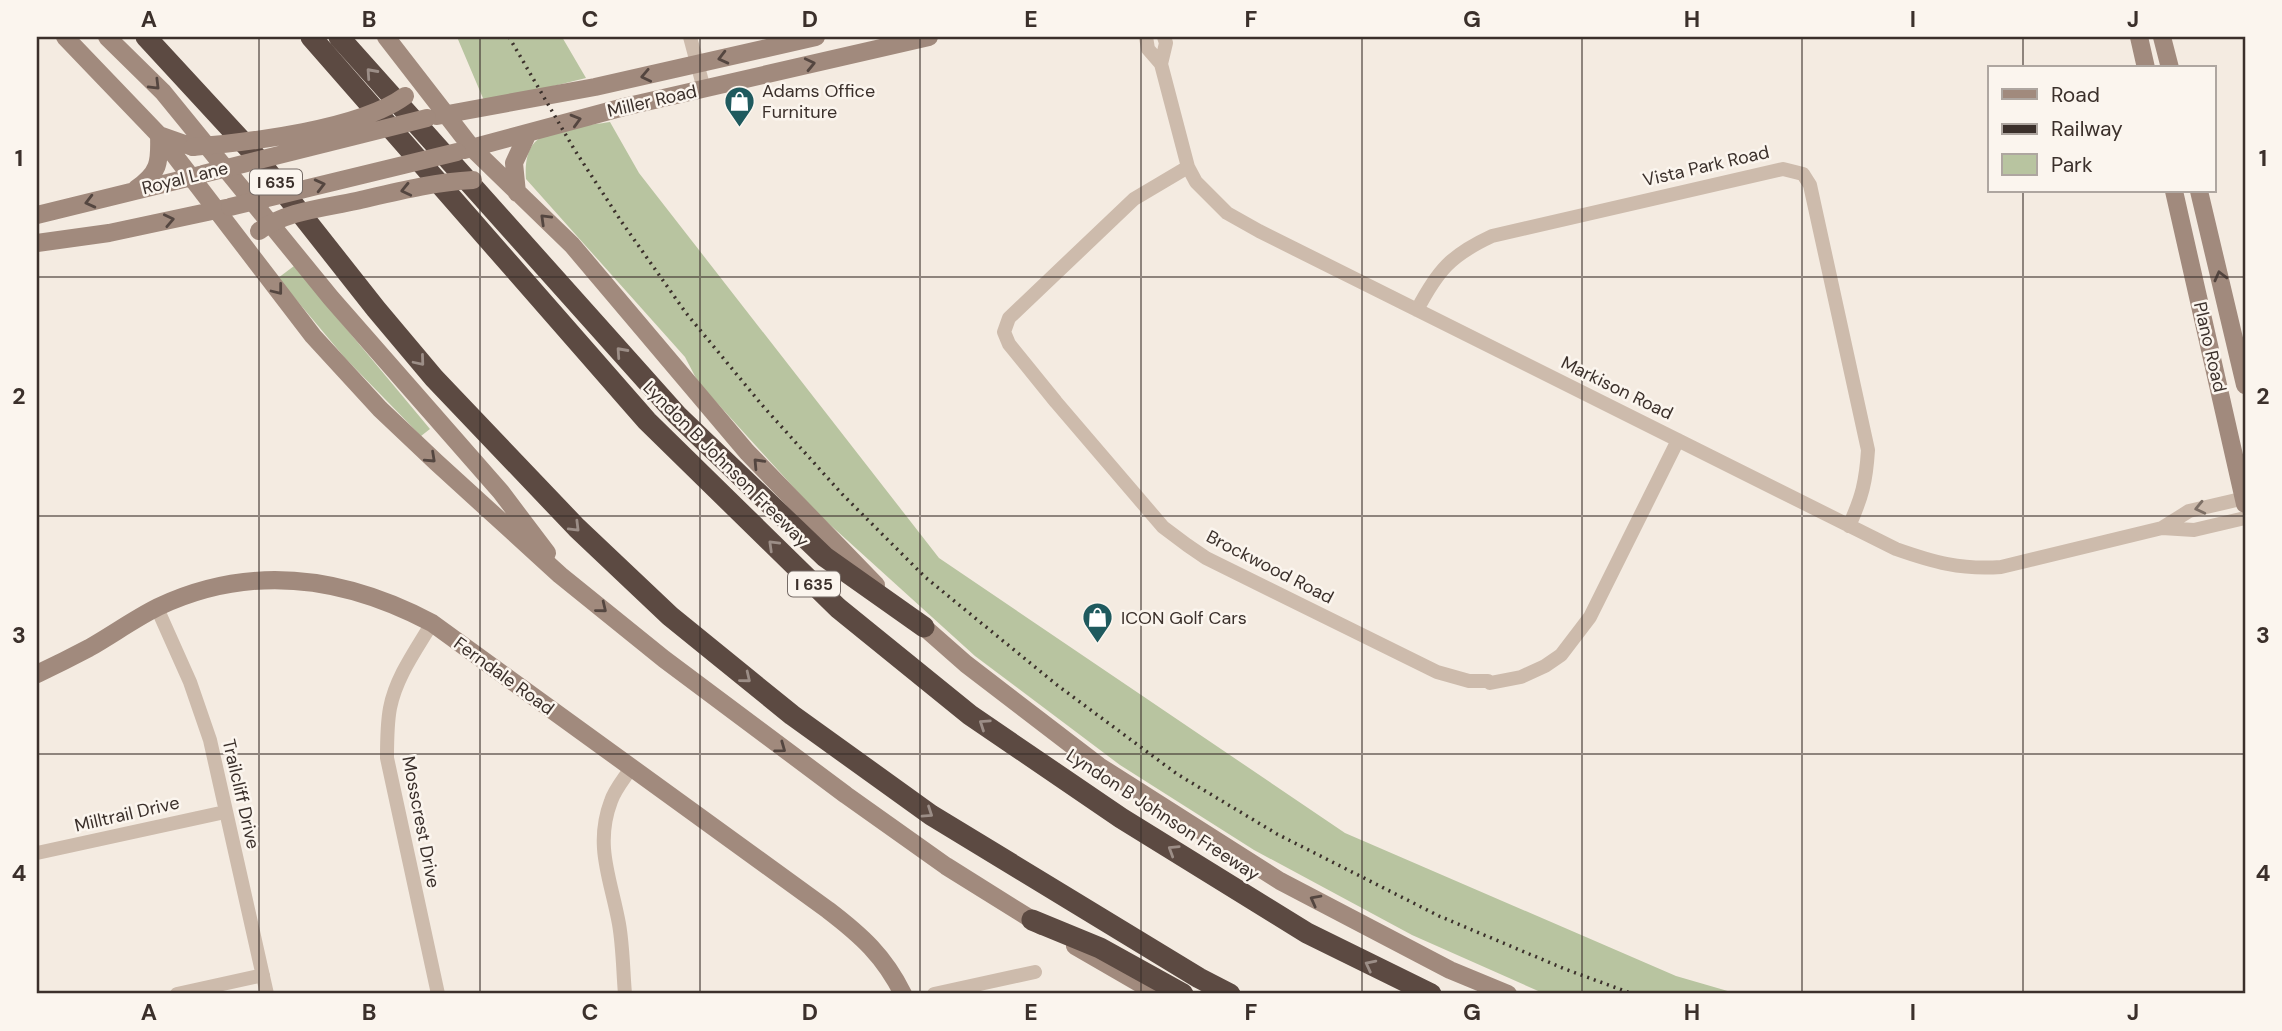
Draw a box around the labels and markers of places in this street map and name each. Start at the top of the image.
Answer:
place label: Adams Office Furniture [762,79,875,124]
shop icon: Adams Office Furniture [722,84,756,128]
shop icon: ICON Golf Cars [1081,601,1115,645]
place label: ICON Golf Cars [1121,606,1247,630]

